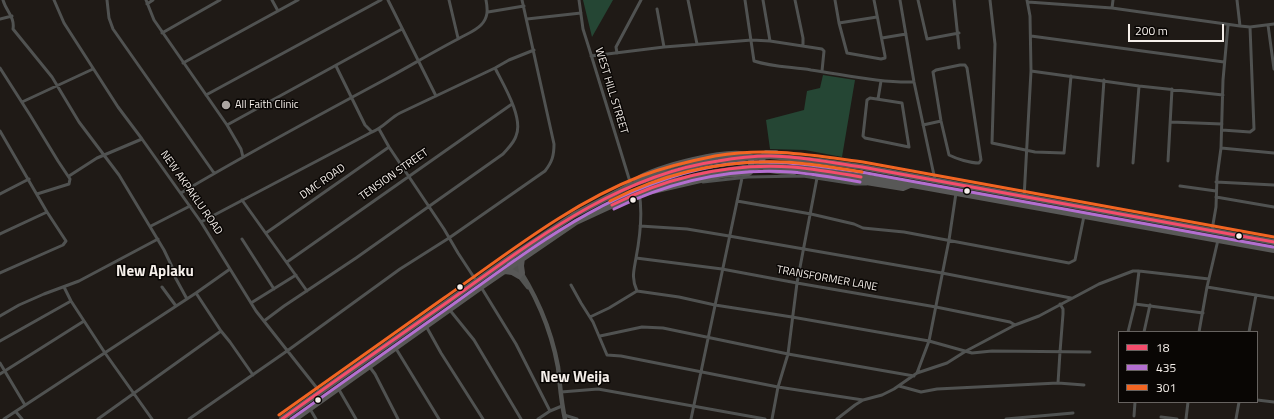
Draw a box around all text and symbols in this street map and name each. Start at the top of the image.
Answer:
scale bar [1130,16,1226,42]
text: 200 m [1135,21,1168,40]
street label: WEST HILL STREET [592,46,630,136]
place label: All Faith Clinic [235,98,299,112]
marker: All Faith Clinic [220,99,232,111]
street label: TENSION STREET [357,146,431,204]
street label: NEW AKPAKLU ROAD [157,148,225,238]
street label: DMC ROAD [298,162,348,202]
unlabelled marker [962,186,972,196]
unlabelled marker [628,195,638,205]
unlabelled marker [1234,231,1244,241]
district label: New Aplaku [116,263,194,281]
street label: TRANSFORMER LANE [776,264,878,294]
unlabelled marker [455,282,465,292]
legend [1118,331,1258,403]
text: 18 [1156,338,1169,357]
text: 435 [1156,358,1176,377]
district label: New Weija [540,369,610,387]
text: 301 [1156,378,1176,397]
unlabelled marker [313,395,323,405]

